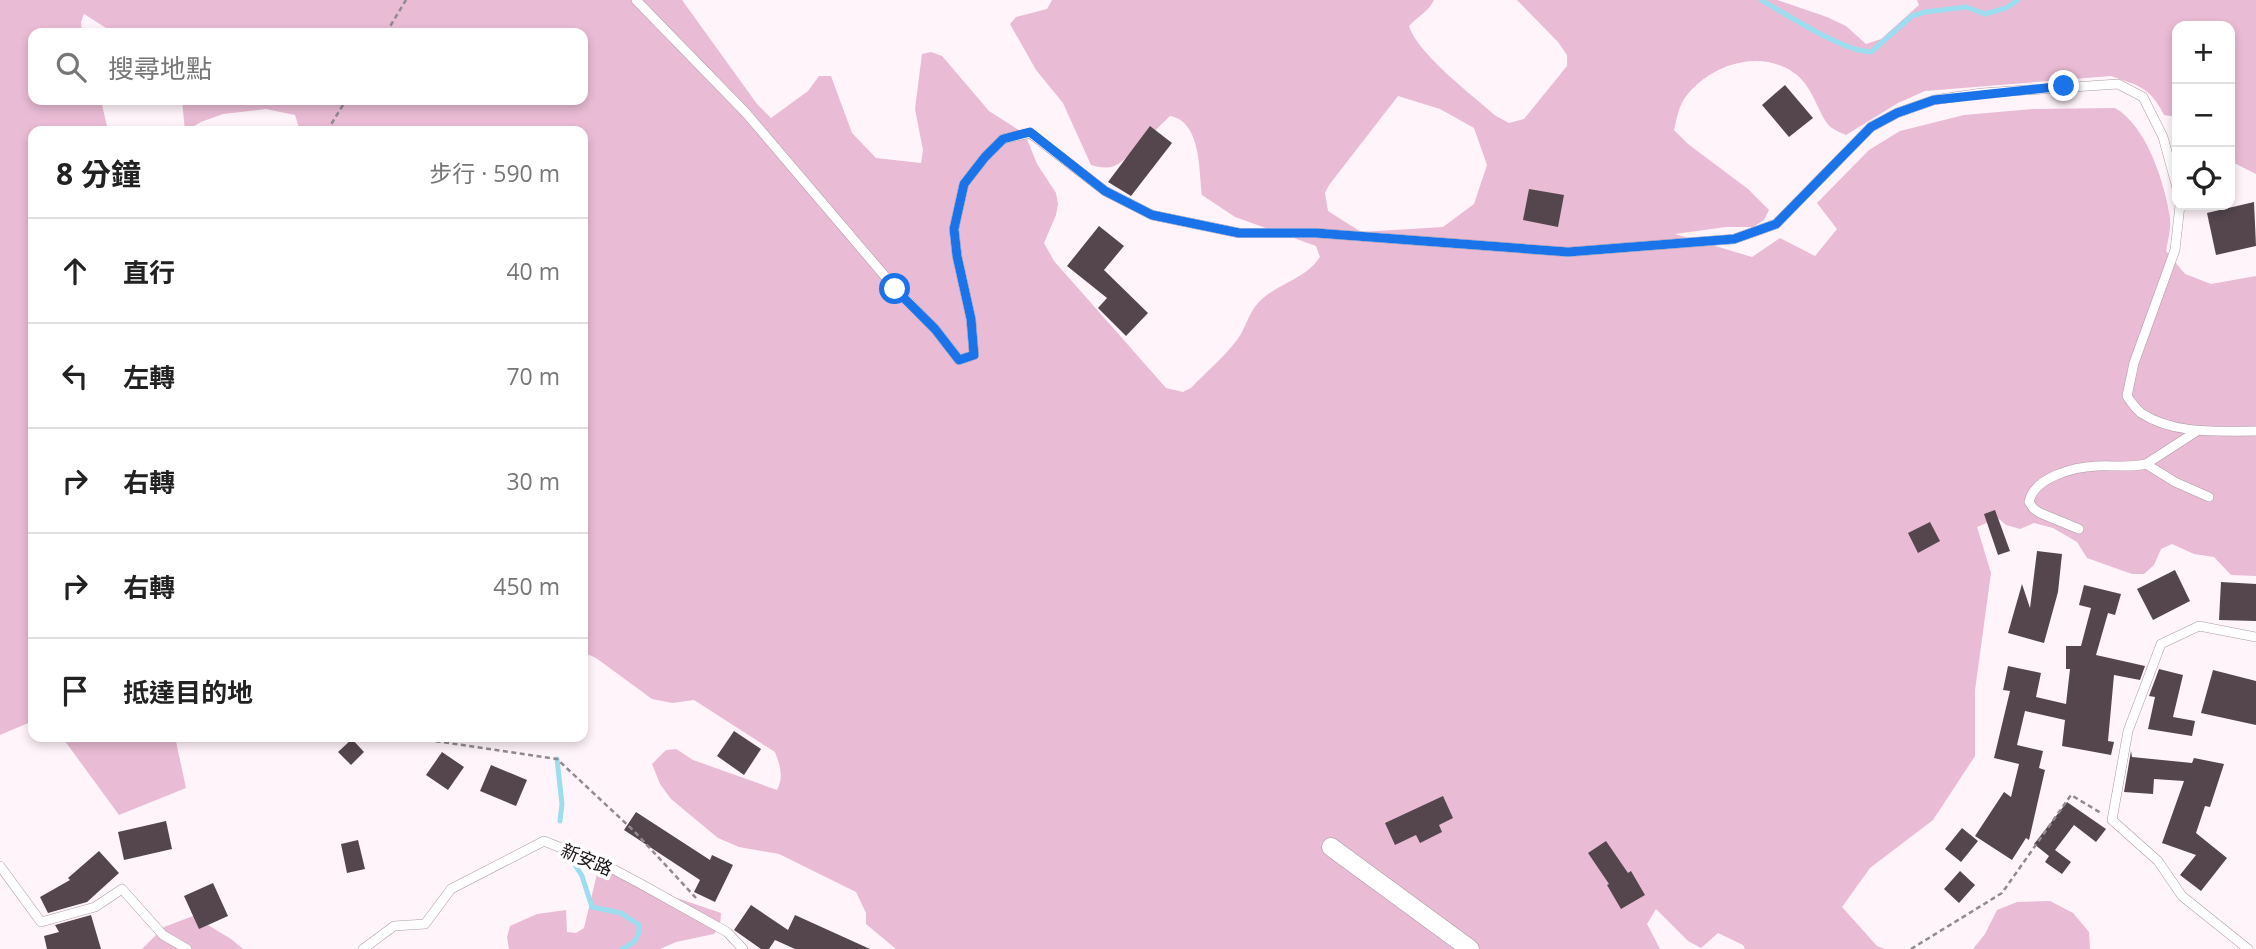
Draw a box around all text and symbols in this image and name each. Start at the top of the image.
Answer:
map controls [2172,21,2235,210]
button: + [2172,21,2235,84]
search box [28,28,588,105]
icon: search [52,48,90,86]
text: 搜尋地點 [108,50,212,86]
route end [2048,70,2079,101]
button: − [2172,84,2235,147]
button: locate [2172,147,2235,210]
text: 8 分鐘 [56,153,141,194]
text: 步行 · 590 m [429,157,560,189]
icon: ahead [56,252,94,290]
text: 直行 [123,254,175,290]
text: 40 m [506,255,560,287]
route start [879,273,910,304]
icon: left [56,357,94,395]
text: 左轉 [123,359,175,395]
text: 70 m [506,360,560,392]
icon: right [56,462,94,500]
text: 右轉 [123,464,175,500]
text: 30 m [506,465,560,497]
icon: right [56,567,94,605]
text: 右轉 [123,569,175,605]
text: 450 m [493,570,560,602]
icon: arrive [56,672,94,710]
text: 抵達目的地 [123,674,253,710]
street label: 新安路 [557,837,617,881]

